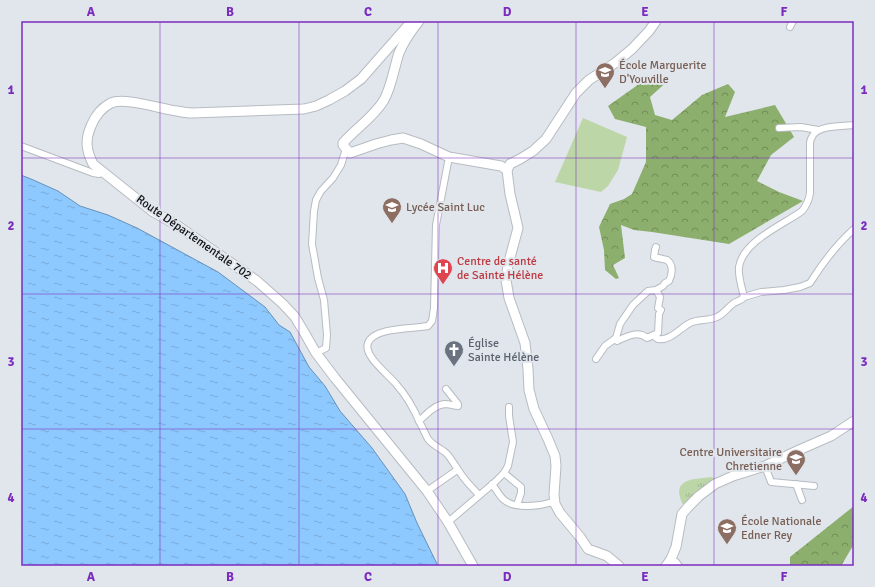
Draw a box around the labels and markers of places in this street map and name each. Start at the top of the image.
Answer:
place label: École Marguerite D'Youville [619,58,706,87]
school or university icon: École Marguerite D'Youville [594,61,616,89]
school or university icon: Lycée Saint Luc [381,196,403,224]
place label: Lycée Saint Luc [406,200,485,215]
place label: Centre de santé de Sainte Hélène [457,254,543,283]
hospital icon: Centre de santé de Sainte Hélène [432,257,454,285]
place label: Église Sainte Hélène [468,336,539,365]
church icon: Église Sainte Hélène [443,339,465,367]
place label: Centre Universitaire Chretienne [680,445,782,474]
school or university icon: Centre Universitaire Chretienne [785,448,807,476]
place label: École Nationale Edner Rey [741,514,821,543]
school or university icon: École Nationale Edner Rey [716,517,738,545]

